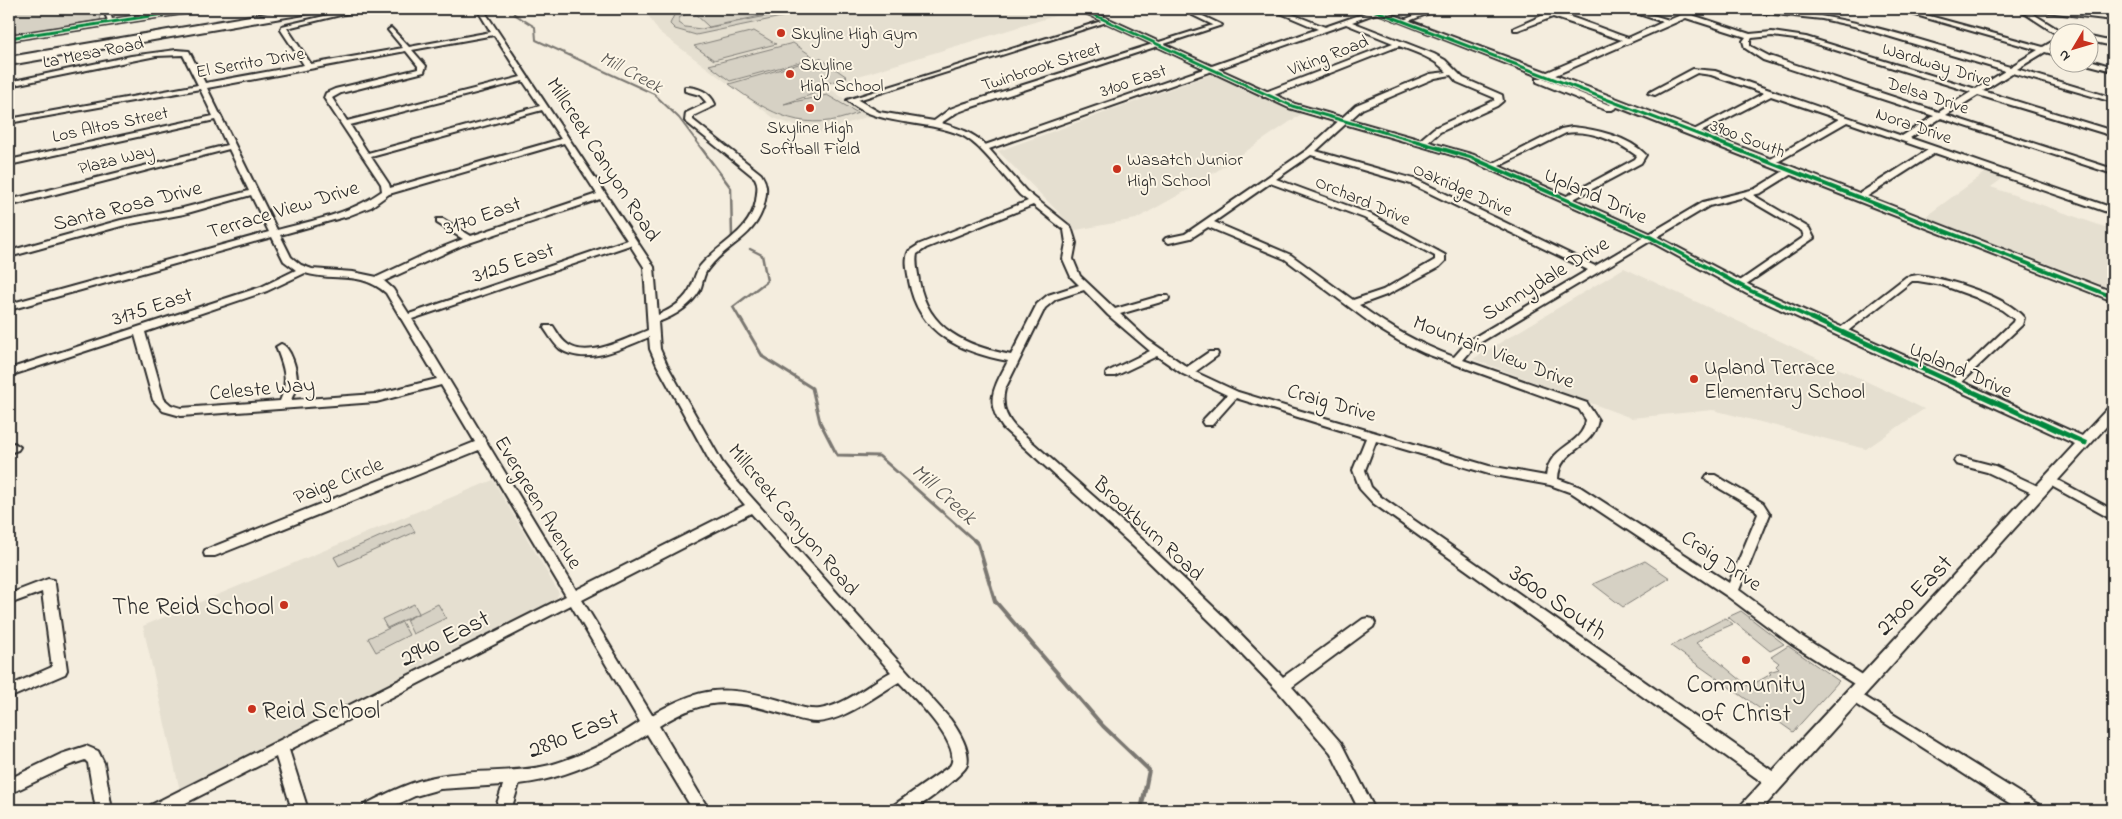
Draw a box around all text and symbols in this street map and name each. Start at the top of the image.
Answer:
place label: Skyline High Gym [791,22,918,49]
north arrow [2050,22,2100,72]
marker: Skyline High Gym [775,27,787,39]
street label: Viking Road [1284,30,1373,85]
street label: La Mesa Road [41,31,146,76]
street label: Twinbrook Street [979,36,1105,99]
street label: Wardway Drive [1879,37,1995,95]
street label: El Serrito Drive [194,41,308,86]
water label: Mill Creek [595,45,668,101]
text: N [2054,45,2076,65]
place label: Skyline High School [800,53,883,101]
street label: 3100 East [1097,58,1171,105]
marker: Skyline High School [784,68,796,80]
street label: Delsa Drive [1882,71,1973,123]
street label: Millcreek Canyon Road [536,72,667,249]
street label: Los Altos Street [50,101,171,151]
marker: Skyline High Softball Field [804,102,816,114]
street label: Nora Drive [1872,102,1956,152]
street label: 3900 South [1706,114,1789,166]
place label: Skyline High Softball Field [760,116,860,163]
street label: Plaza Way [76,139,157,183]
place label: Wasatch Junior High School [1127,148,1243,196]
street label: Oakridge Drive [1408,157,1517,226]
street label: Upland Drive [1539,161,1652,233]
marker: Wasatch Junior High School [1111,163,1123,175]
street label: Orchard Drive [1310,170,1415,234]
street label: Terrace View Drive [204,173,363,248]
street label: Santa Rosa Drive [50,174,206,240]
street label: 3170 East [440,190,525,244]
street label: Sunnydale Drive [1477,230,1617,331]
street label: 3125 East [469,236,559,292]
street label: 3175 East [108,281,197,335]
street label: Mountain View Drive [1408,308,1579,398]
street label: Upland Drive [1904,335,2017,407]
place label: Upland Terrace Elementary School [1704,354,1865,410]
street label: Celeste Way [208,370,316,412]
marker: Upland Terrace Elementary School [1688,373,1700,385]
street label: Craig Drive [1283,377,1380,433]
street label: Evergreen Avenue [484,431,589,577]
street label: Millcreek Canyon Road [718,438,865,604]
street label: Paige Circle [289,450,389,515]
water label: Mill Creek [903,457,984,534]
street label: Brookburn Road [1085,469,1210,589]
street label: Craig Drive [1673,524,1768,602]
street label: 2700 East [1868,547,1963,645]
street label: 3600 South [1501,556,1614,651]
place label: The Reid School [112,590,274,626]
marker: The Reid School [278,599,290,611]
street label: 2940 East [394,601,497,678]
marker: Community of Christ [1740,654,1752,666]
place label: Community of Christ [1687,668,1805,733]
place label: Reid School [262,694,380,730]
street label: 2890 East [523,700,626,769]
marker: Reid School [246,703,258,715]

